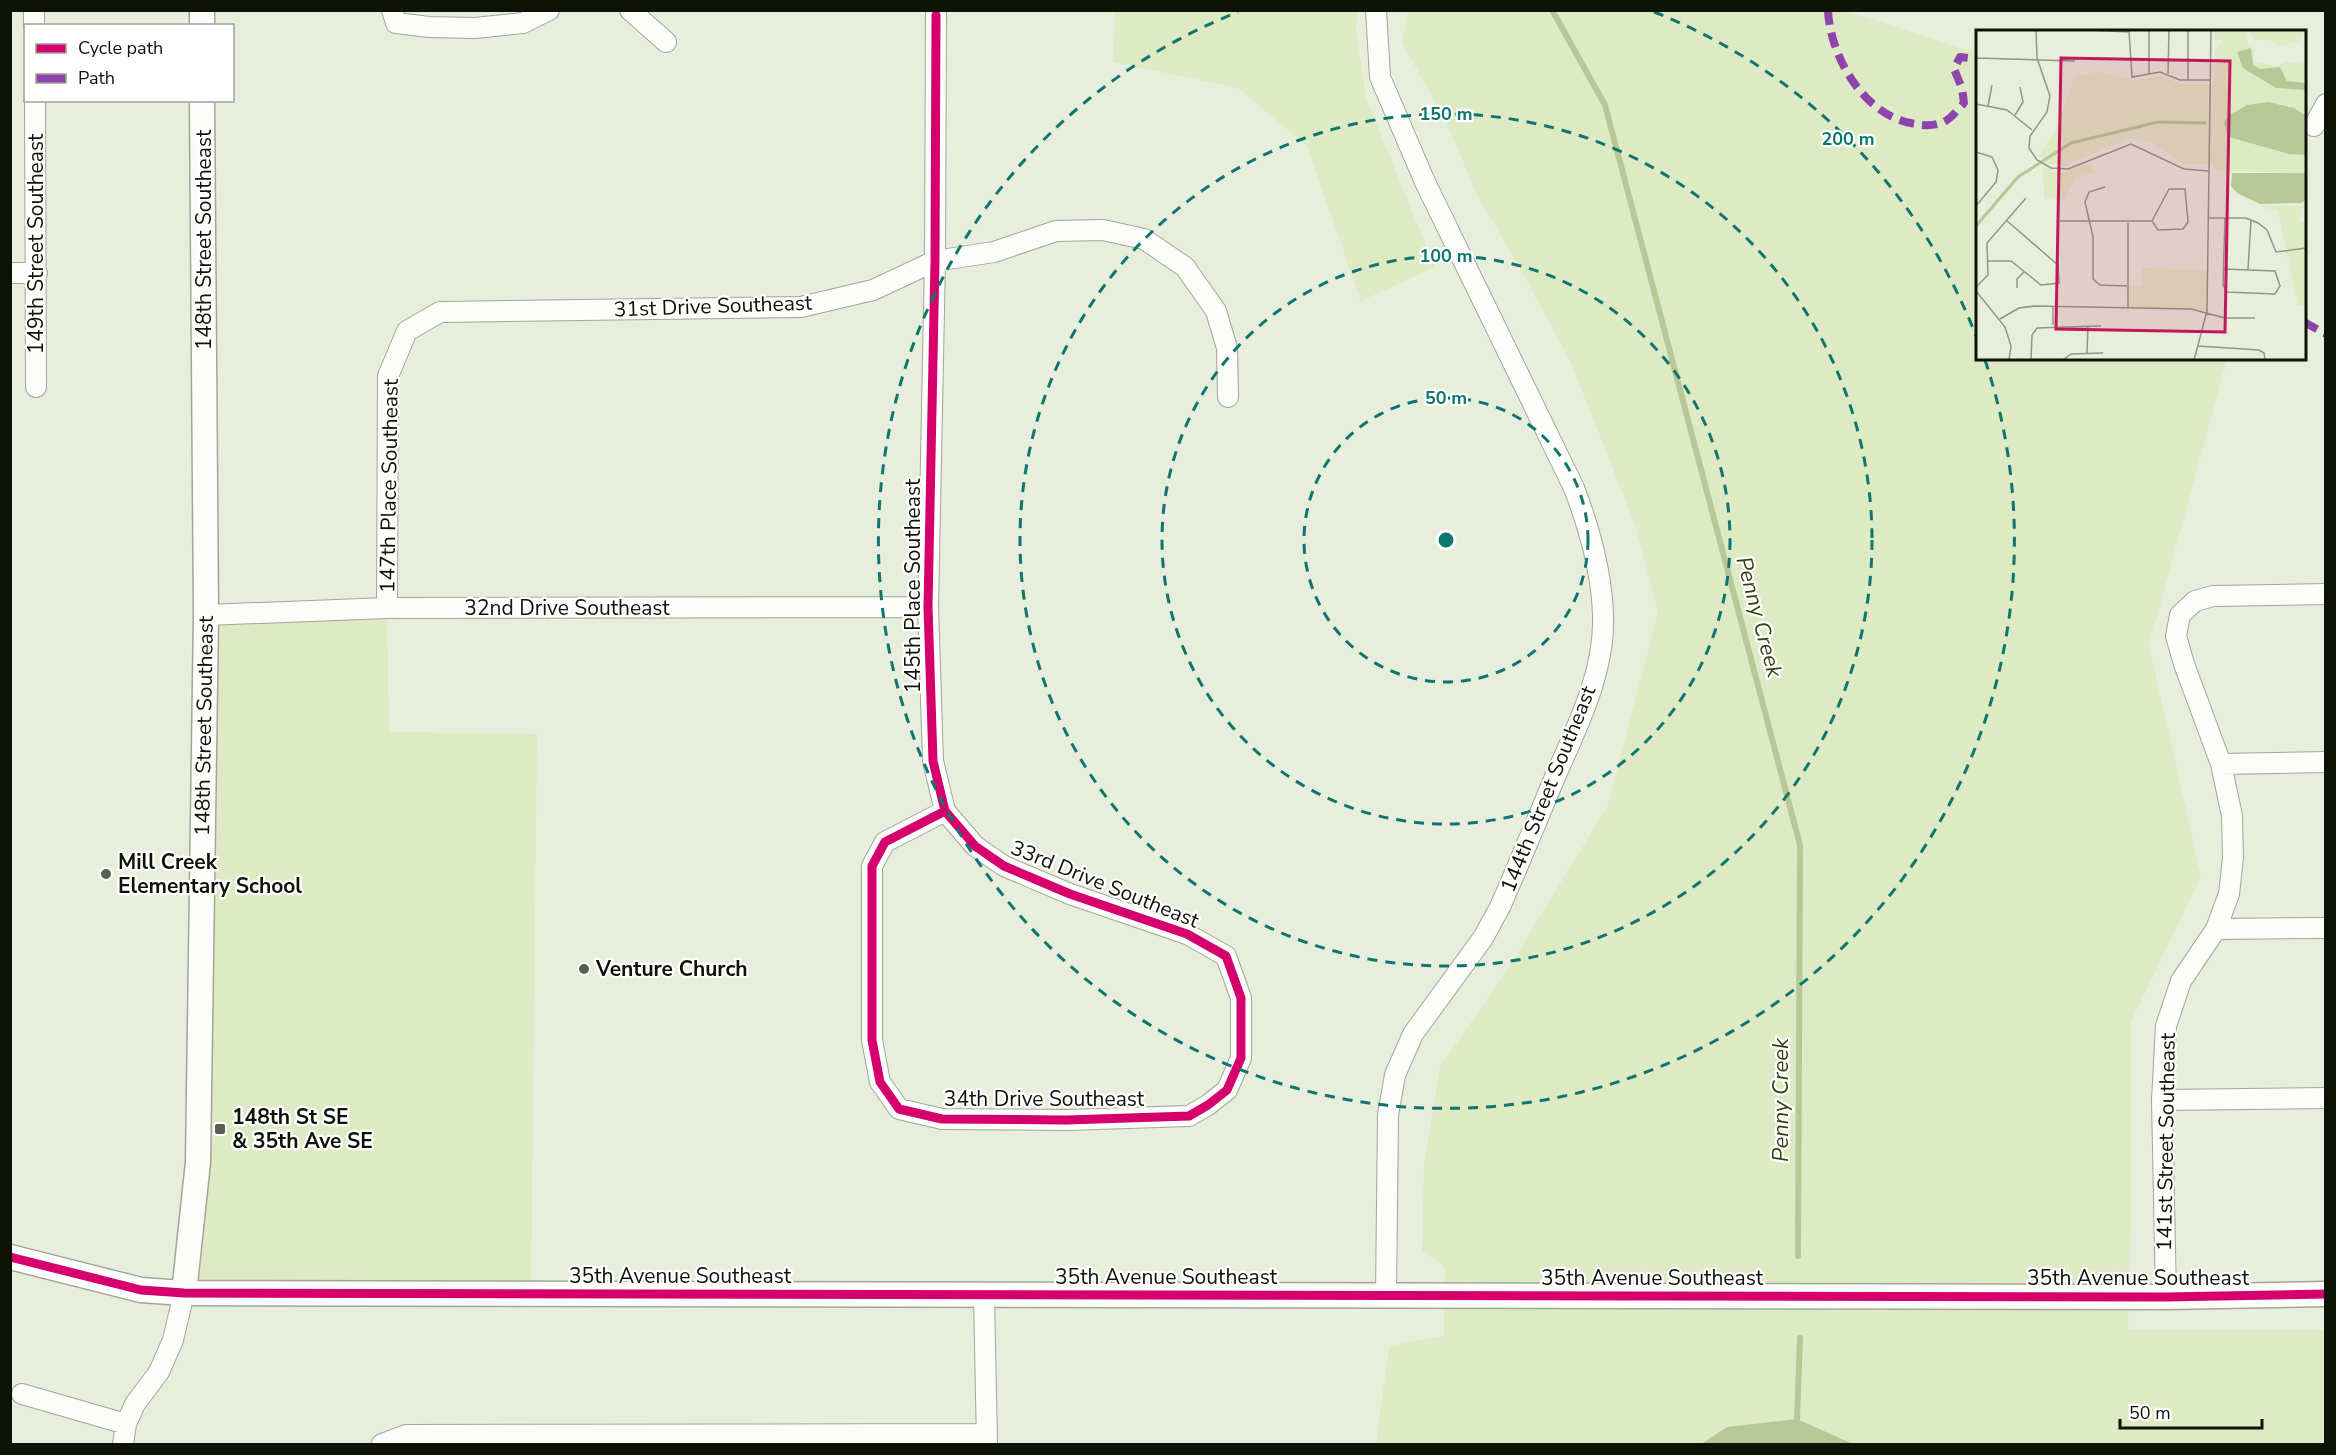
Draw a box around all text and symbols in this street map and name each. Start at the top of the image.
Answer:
legend [24,24,234,102]
inset map [1976,30,2306,360]
text: Cycle path [78,36,163,60]
text: Path [78,66,115,90]
text: 150 m [1419,102,1473,126]
text: 200 m [1821,127,1875,151]
street label: 148th Street Southeast [190,129,218,350]
street label: 149th Street Southeast [22,133,50,354]
text: 100 m [1419,244,1473,268]
street label: 31st Drive Southeast [613,289,813,323]
street label: 147th Place Southeast [373,378,405,593]
text: 50 m [1425,386,1467,410]
street label: 145th Place Southeast [899,478,927,693]
centre of rings [1436,530,1456,550]
water label: Penny Creek [1728,553,1790,682]
street label: 32nd Drive Southeast [464,594,670,622]
street label: 148th Street Southeast [188,615,220,836]
street label: 144th Street Southeast [1494,681,1603,896]
street label: 33rd Drive Southeast [1007,833,1204,935]
place label: Mill Creek Elementary School [118,848,302,900]
marker: Mill Creek Elementary School [99,867,113,881]
place label: Venture Church [595,955,748,983]
marker: Venture Church [577,962,591,976]
street label: 141st Street Southeast [2150,1032,2182,1252]
water label: Penny Creek [1766,1037,1796,1162]
street label: 34th Drive Southeast [944,1085,1145,1113]
place label: 148th St SE & 35th Ave SE [232,1103,373,1155]
marker: 148th St SE & 35th Ave SE [213,1122,227,1136]
street label: 35th Avenue Southeast [569,1262,792,1290]
street label: 35th Avenue Southeast [1055,1263,1278,1291]
street label: 35th Avenue Southeast [1541,1264,1764,1292]
street label: 35th Avenue Southeast [2027,1264,2250,1292]
scale bar [2120,1392,2262,1430]
text: 50 m [2129,1401,2171,1425]

